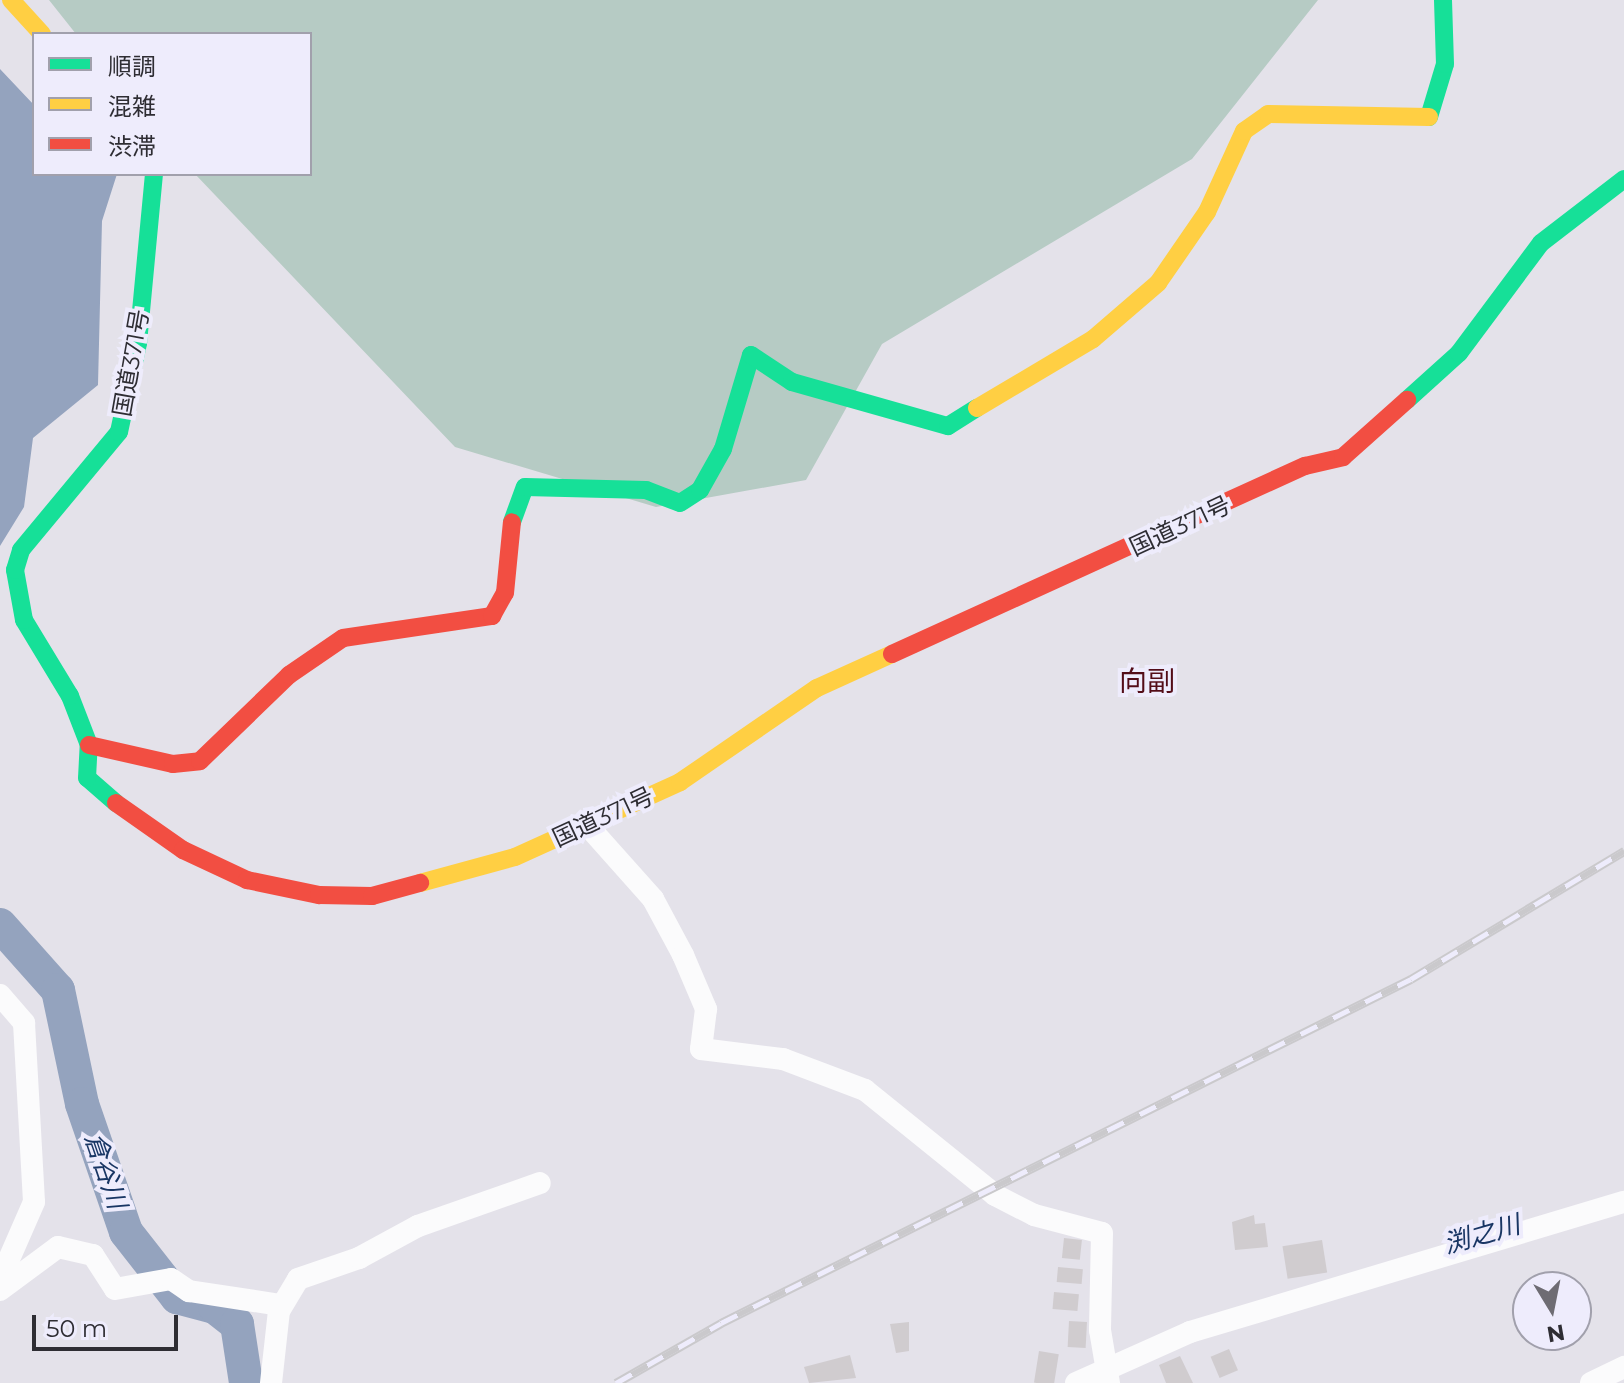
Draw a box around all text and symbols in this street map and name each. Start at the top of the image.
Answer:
legend [32,32,312,176]
text: 順調 [108,52,156,81]
text: 混雑 [108,92,156,121]
text: 渋滞 [108,132,156,161]
street label: 国道371号 [107,307,155,419]
street label: 国道371号 [1125,490,1235,562]
district label: 向副 [1119,664,1175,698]
street label: 国道371号 [548,781,658,853]
water label: 倉谷川 [78,1129,132,1213]
water label: 渕之川 [1440,1209,1524,1261]
north arrow [1512,1271,1592,1351]
scale bar [36,1299,182,1349]
text: 50 m [46,1314,107,1343]
text: N [1545,1318,1567,1348]

